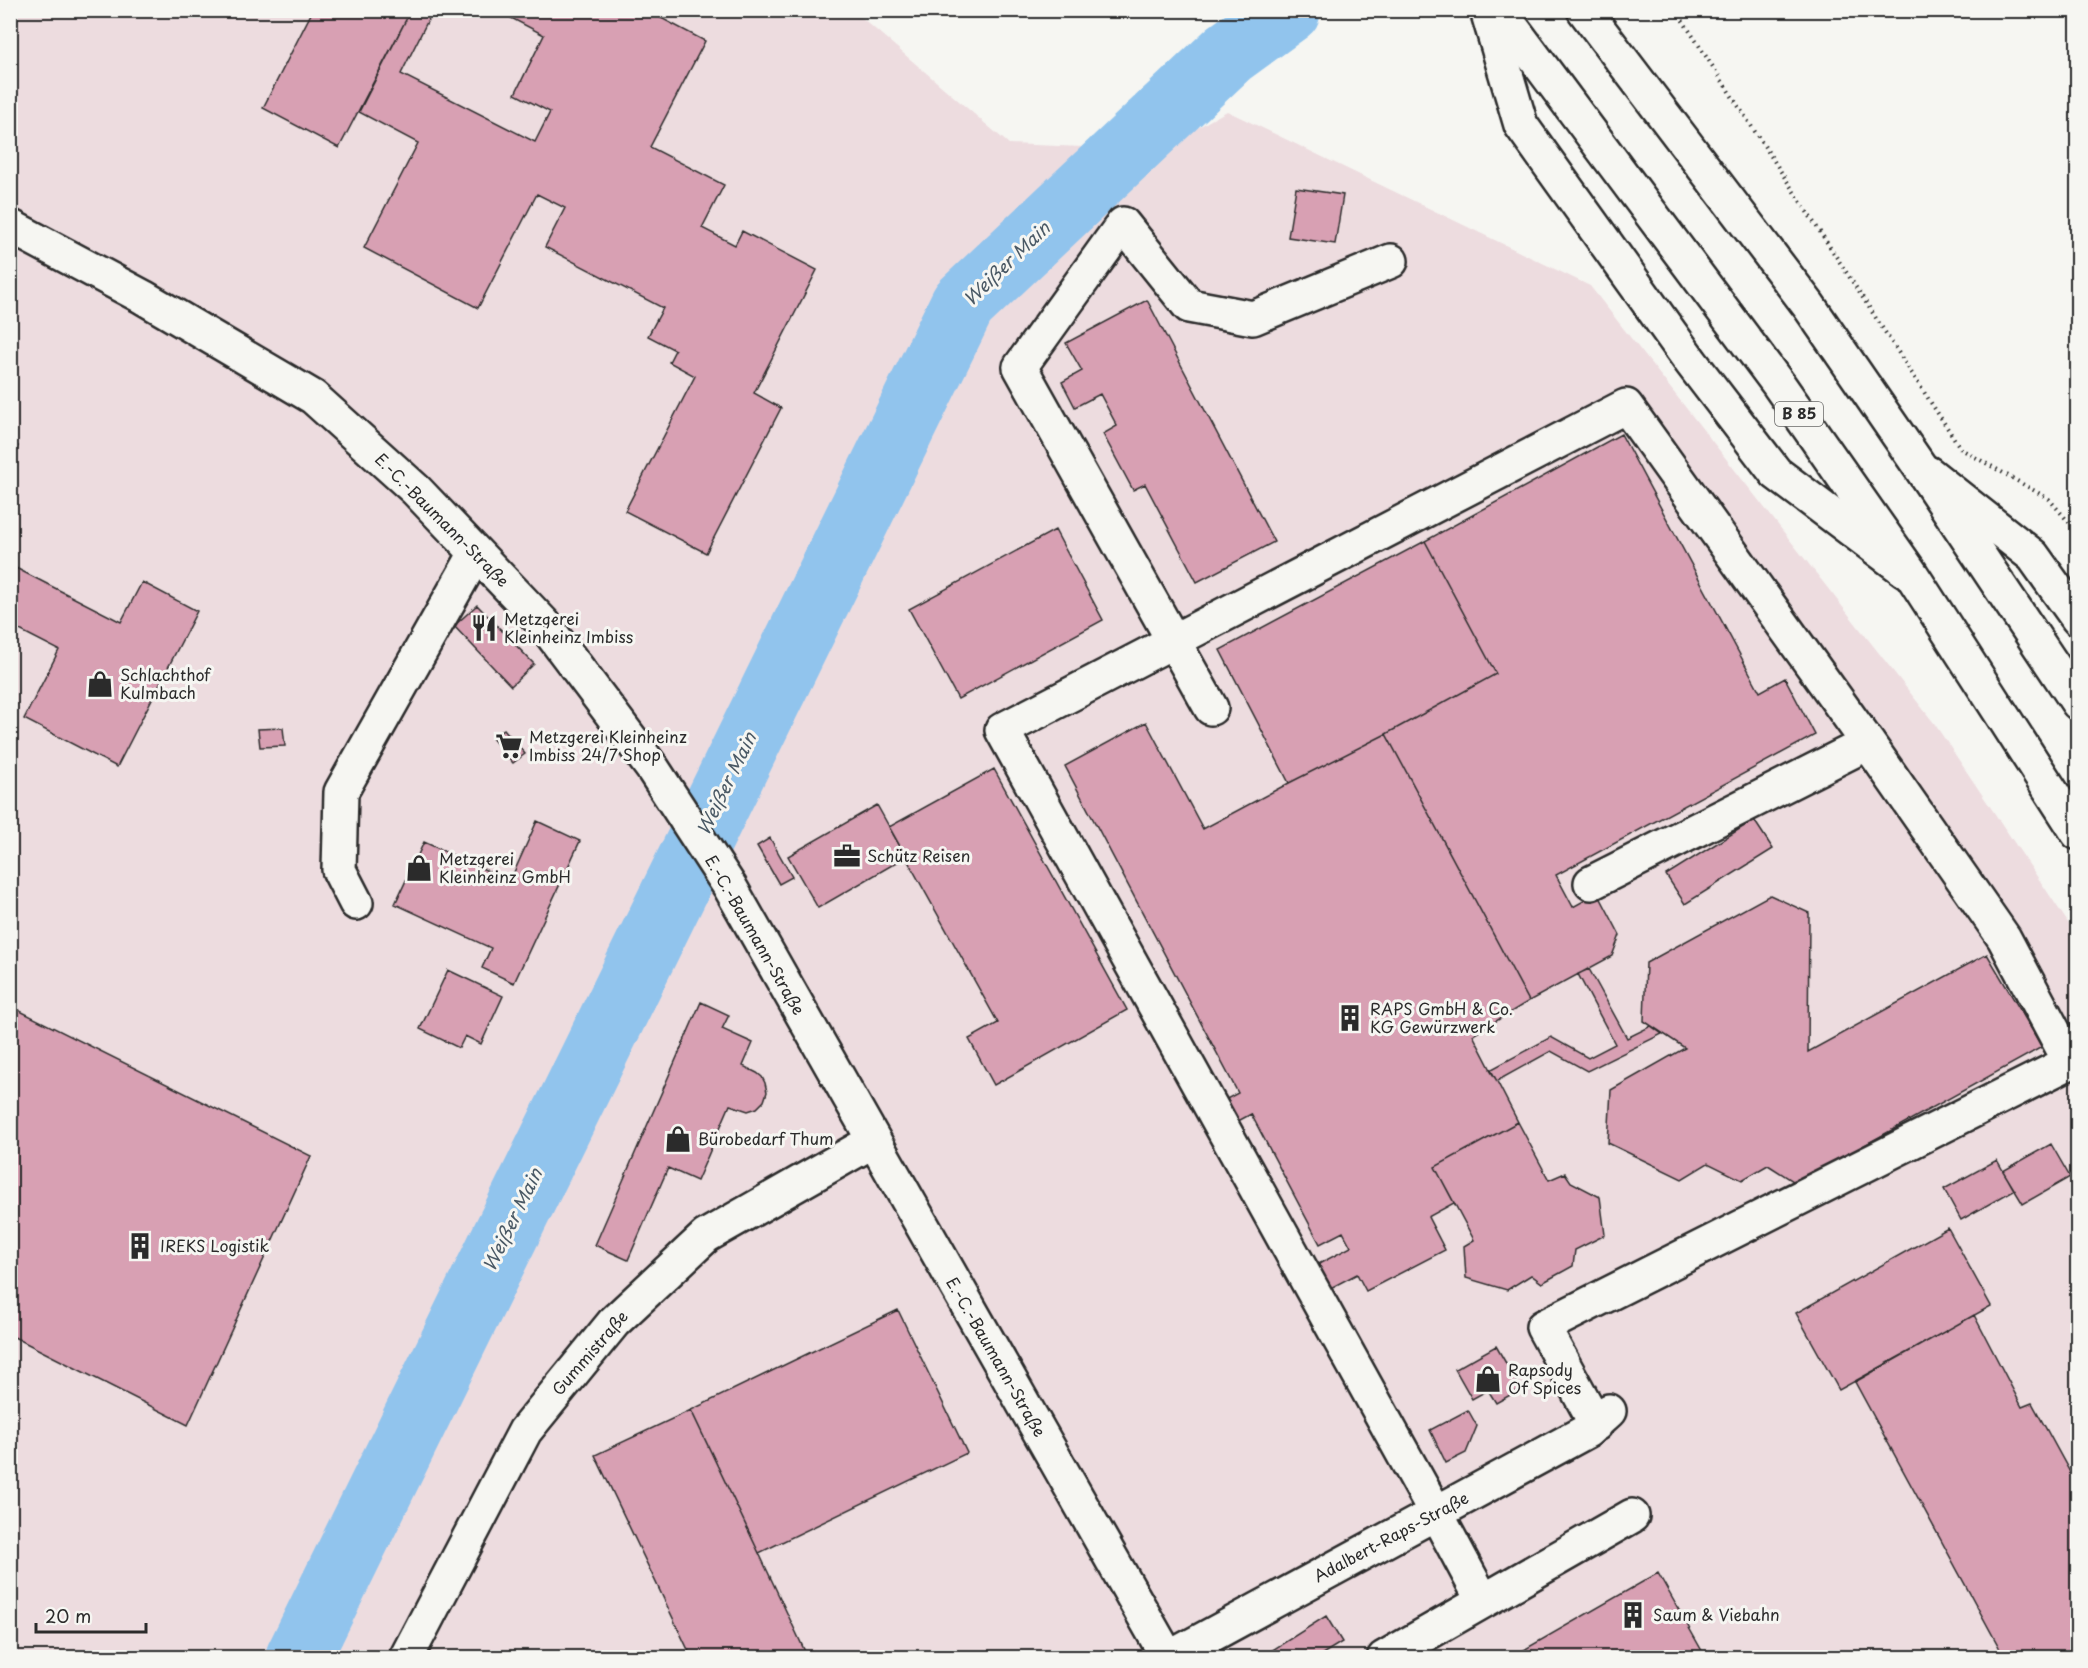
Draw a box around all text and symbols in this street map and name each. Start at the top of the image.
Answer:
water label: Weißer Main [957,214,1056,311]
road number: B 85 [1775,402,1823,426]
street label: E.-C.-Baumann-Straße [370,447,515,592]
place label: Metzgerei Kleinheinz Imbiss [504,606,633,648]
restaurant icon: Metzgerei Kleinheinz Imbiss [469,613,499,643]
place label: Schlachthof Kulmbach [120,662,212,704]
shop icon: Schlachthof Kulmbach [85,669,115,699]
place label: Metzgerei Kleinheinz Imbiss 24/7 Shop [529,724,687,766]
water label: Weißer Main [689,726,763,839]
supermarket icon: Metzgerei Kleinheinz Imbiss 24/7 Shop [494,731,524,761]
office icon: Schütz Reisen [832,841,862,871]
place label: Schütz Reisen [867,843,970,867]
place label: Metzgerei Kleinheinz GmbH [439,846,571,888]
street label: E.-C.-Baumann-Straße [700,850,812,1019]
shop icon: Metzgerei Kleinheinz GmbH [404,853,434,883]
place label: RAPS GmbH & Co. KG Gewürzwerk [1370,996,1513,1038]
building icon: RAPS GmbH & Co. KG Gewürzwerk [1335,1003,1365,1033]
shop icon: Bürobedarf Thum [663,1124,693,1154]
place label: Bürobedarf Thum [698,1126,834,1150]
water label: Weißer Main [475,1162,549,1275]
building icon: IREKS Logistik [125,1231,155,1261]
place label: IREKS Logistik [160,1233,270,1257]
street label: E.-C.-Baumann-Straße [941,1272,1053,1441]
street label: Gummistraße [546,1305,633,1400]
place label: Rapsody Of Spices [1508,1357,1581,1399]
shop icon: Rapsody Of Spices [1473,1364,1503,1394]
street label: Adalbert-Raps-Straße [1309,1485,1472,1587]
scale bar [36,1596,146,1634]
building icon: Saum & Viebahn [1618,1600,1648,1630]
text: 20 m [45,1602,91,1629]
place label: Saum & Viebahn [1653,1602,1780,1626]

